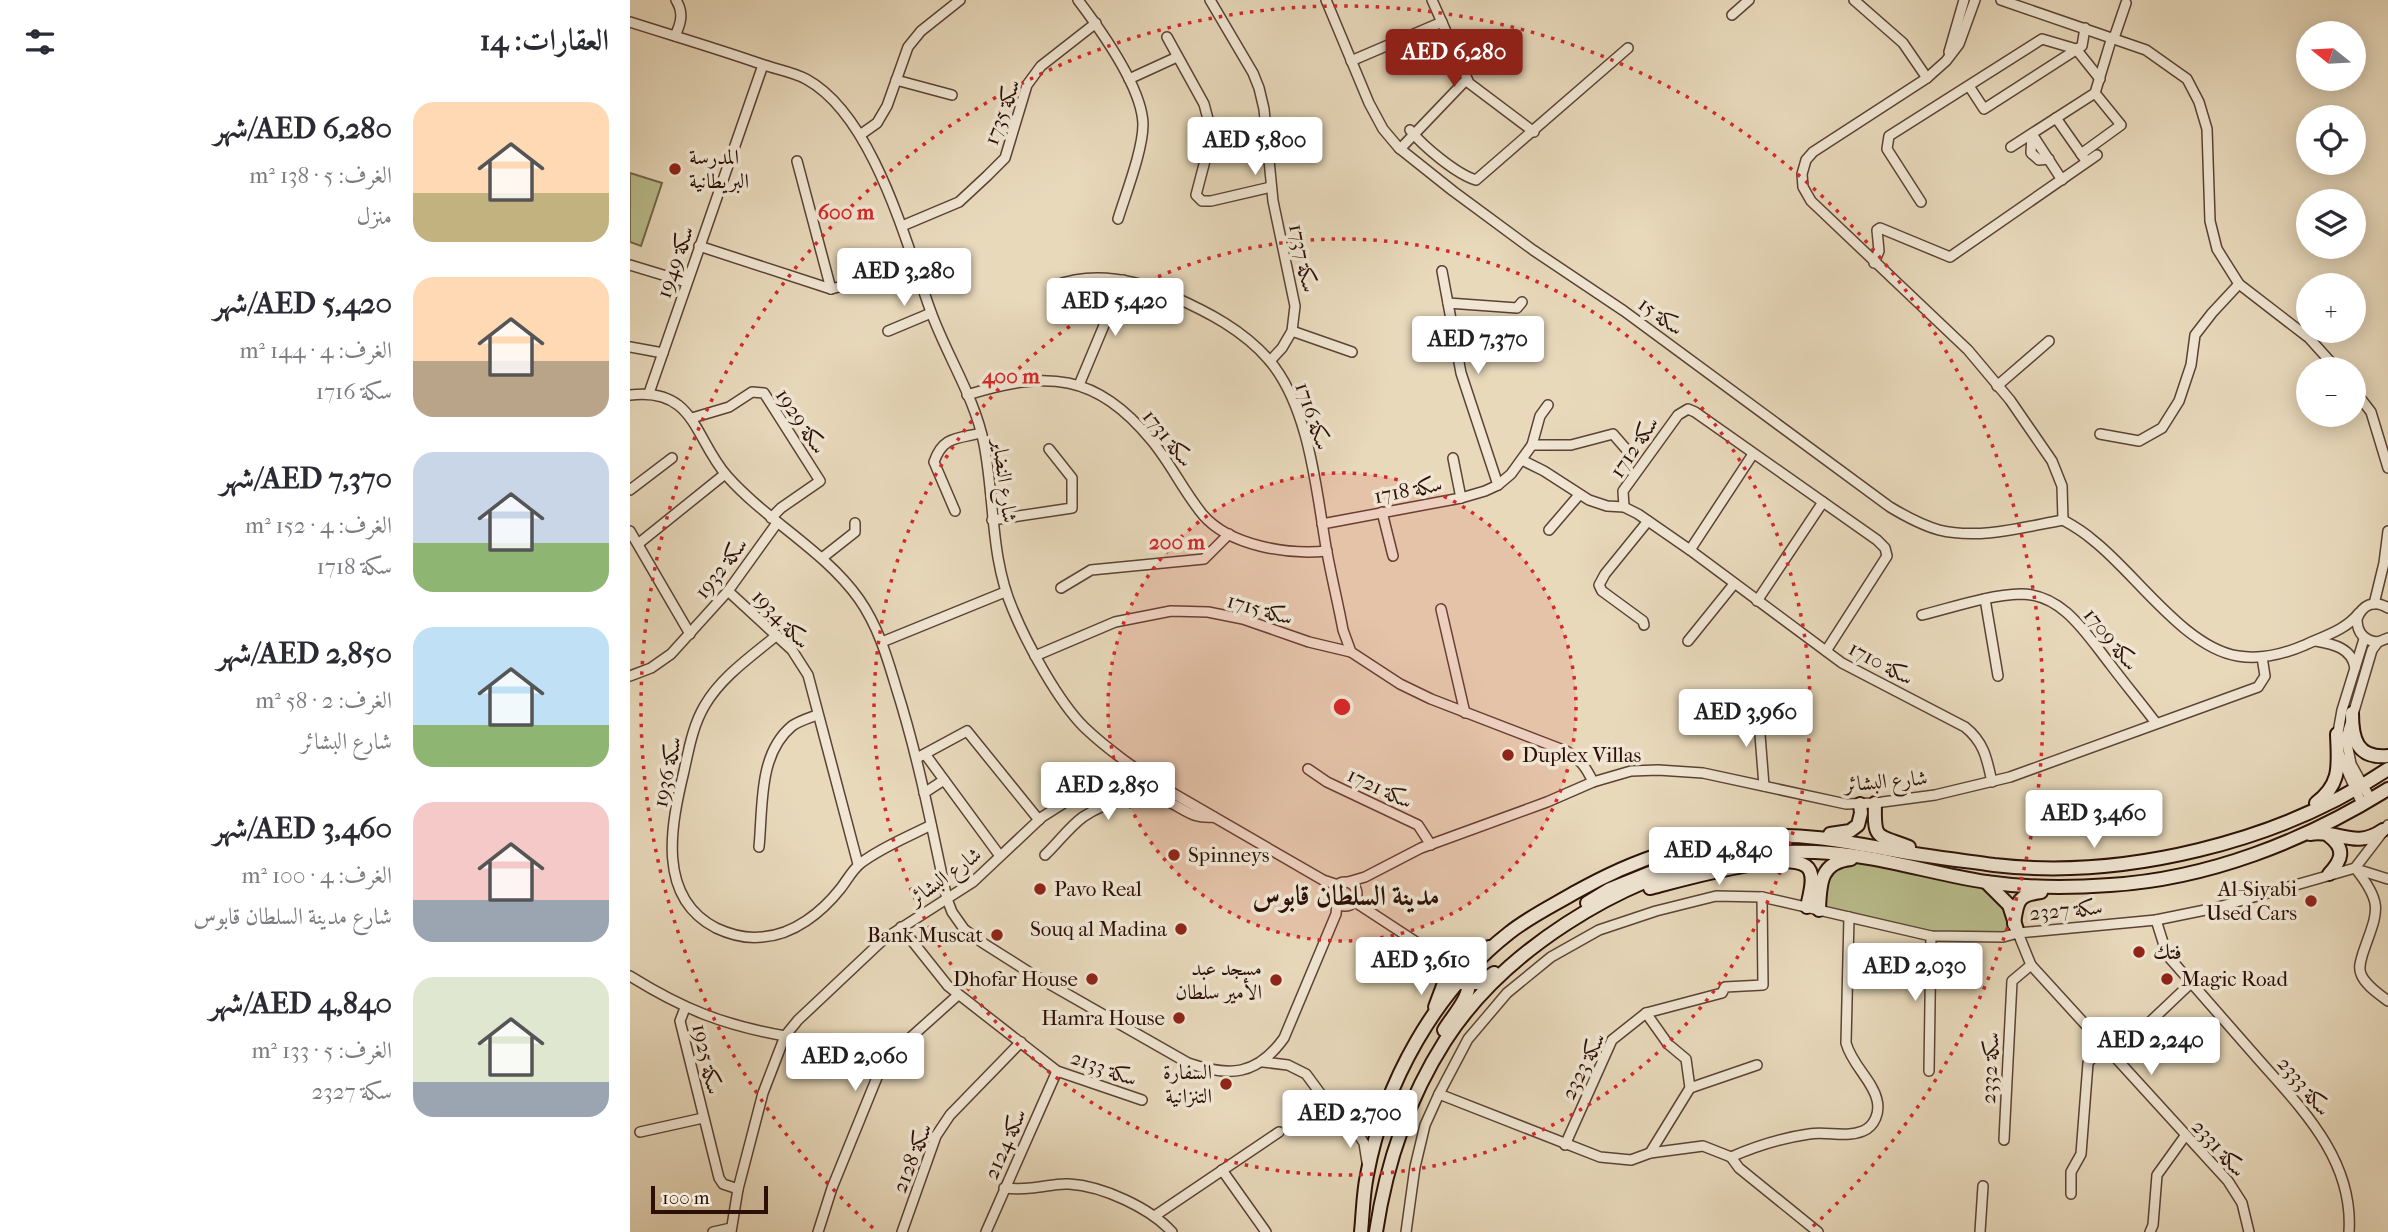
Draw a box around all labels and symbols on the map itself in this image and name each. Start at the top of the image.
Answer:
north arrow [2296,21,2366,91]
pin: AED 6,280 [1374,29,1534,89]
street label: سكة 1735 [979,76,1025,148]
pin: AED 5,800 [1175,118,1335,177]
place label: المدرسة البريطانية [689,145,749,194]
marker: المدرسة البريطانية [667,161,683,177]
text: 600 m [818,200,875,224]
street label: سكة 1737 [1284,221,1322,295]
street label: سكة 1949 [651,223,699,301]
pin: AED 3,280 [824,248,984,308]
pin: AED 5,420 [1035,278,1195,338]
street label: سكة 15 [1634,292,1688,340]
pin: AED 7,370 [1398,316,1558,376]
text: 400 m [981,364,1040,389]
street label: سكة 1716 [1290,379,1336,453]
street label: سكة 1929 [770,384,832,458]
street label: سكة 1731 [1138,404,1198,472]
street label: سكة 1712 [1605,412,1663,482]
street label: شارع النضاير [982,436,1022,525]
street label: سكة 1718 [1372,472,1444,508]
text: 200 m [1149,530,1206,554]
street label: سكة 1932 [690,533,752,603]
street label: سكة 1934 [747,584,815,654]
street label: سكة 1715 [1224,588,1296,630]
street label: سكة 1709 [2079,603,2143,675]
street label: سكة 1710 [1845,636,1917,690]
pin: AED 3,960 [1666,690,1826,749]
centre of rings [1330,695,1354,719]
street label: سكة 1936 [648,734,686,810]
place label: Duplex Villas [1522,743,1642,767]
marker: Duplex Villas [1500,747,1516,763]
pin: AED 2,850 [1028,762,1188,822]
street label: سكة 1721 [1344,763,1416,813]
street label: شارع البشائر [1841,765,1929,803]
pin: AED 3,460 [2014,790,2174,850]
pin: AED 4,840 [1639,828,1799,887]
street label: شارع البشائر [903,842,989,916]
place label: Spinneys [1188,843,1270,867]
marker: Spinneys [1166,847,1182,863]
place label: Pavo Real [1054,877,1142,901]
place label: Al-Siyabi Used Cars [2206,877,2297,925]
district label: مدينة السلطان قابوس [1252,879,1440,913]
marker: Pavo Real [1032,881,1048,897]
marker: Al-Siyabi Used Cars [2303,893,2319,909]
street label: سكة 2327 [2028,895,2104,925]
place label: Souq al Madina [1030,917,1167,941]
marker: Souq al Madina [1173,921,1189,937]
place label: Bank Muscat [867,923,983,947]
marker: Bank Muscat [989,927,1005,943]
pin: AED 3,610 [1341,937,1501,997]
place label: فتك [2153,940,2182,964]
pin: AED 2,030 [1835,944,1995,1003]
marker: فتك [2131,944,2147,960]
place label: مسجد عبد الأمير سلطان [1175,956,1262,1004]
place label: Dhofar House [953,967,1078,991]
place label: Magic Road [2181,967,2288,991]
marker: Dhofar House [1084,971,1100,987]
marker: Magic Road [2159,971,2175,987]
marker: مسجد عبد الأمير سلطان [1268,972,1284,988]
place label: Hamra House [1041,1006,1165,1030]
marker: Hamra House [1171,1010,1187,1026]
pin: AED 2,240 [2071,1018,2231,1077]
street label: سكة 1925 [687,1021,727,1097]
street label: سكة 2323 [1556,1028,1610,1104]
street label: سكة 2332 [1976,1031,2004,1105]
pin: AED 2,060 [775,1034,935,1093]
street label: سكة 2133 [1068,1045,1140,1091]
street label: سكة 2333 [2272,1052,2336,1120]
place label: السفارة التنزانية [1163,1060,1212,1108]
marker: السفارة التنزانية [1218,1076,1234,1092]
pin: AED 2,700 [1270,1090,1430,1150]
street label: سكة 2124 [979,1105,1031,1183]
street label: سكة 2331 [2187,1114,2251,1182]
street label: سكة 2128 [887,1120,937,1196]
scale bar [651,1183,768,1215]

